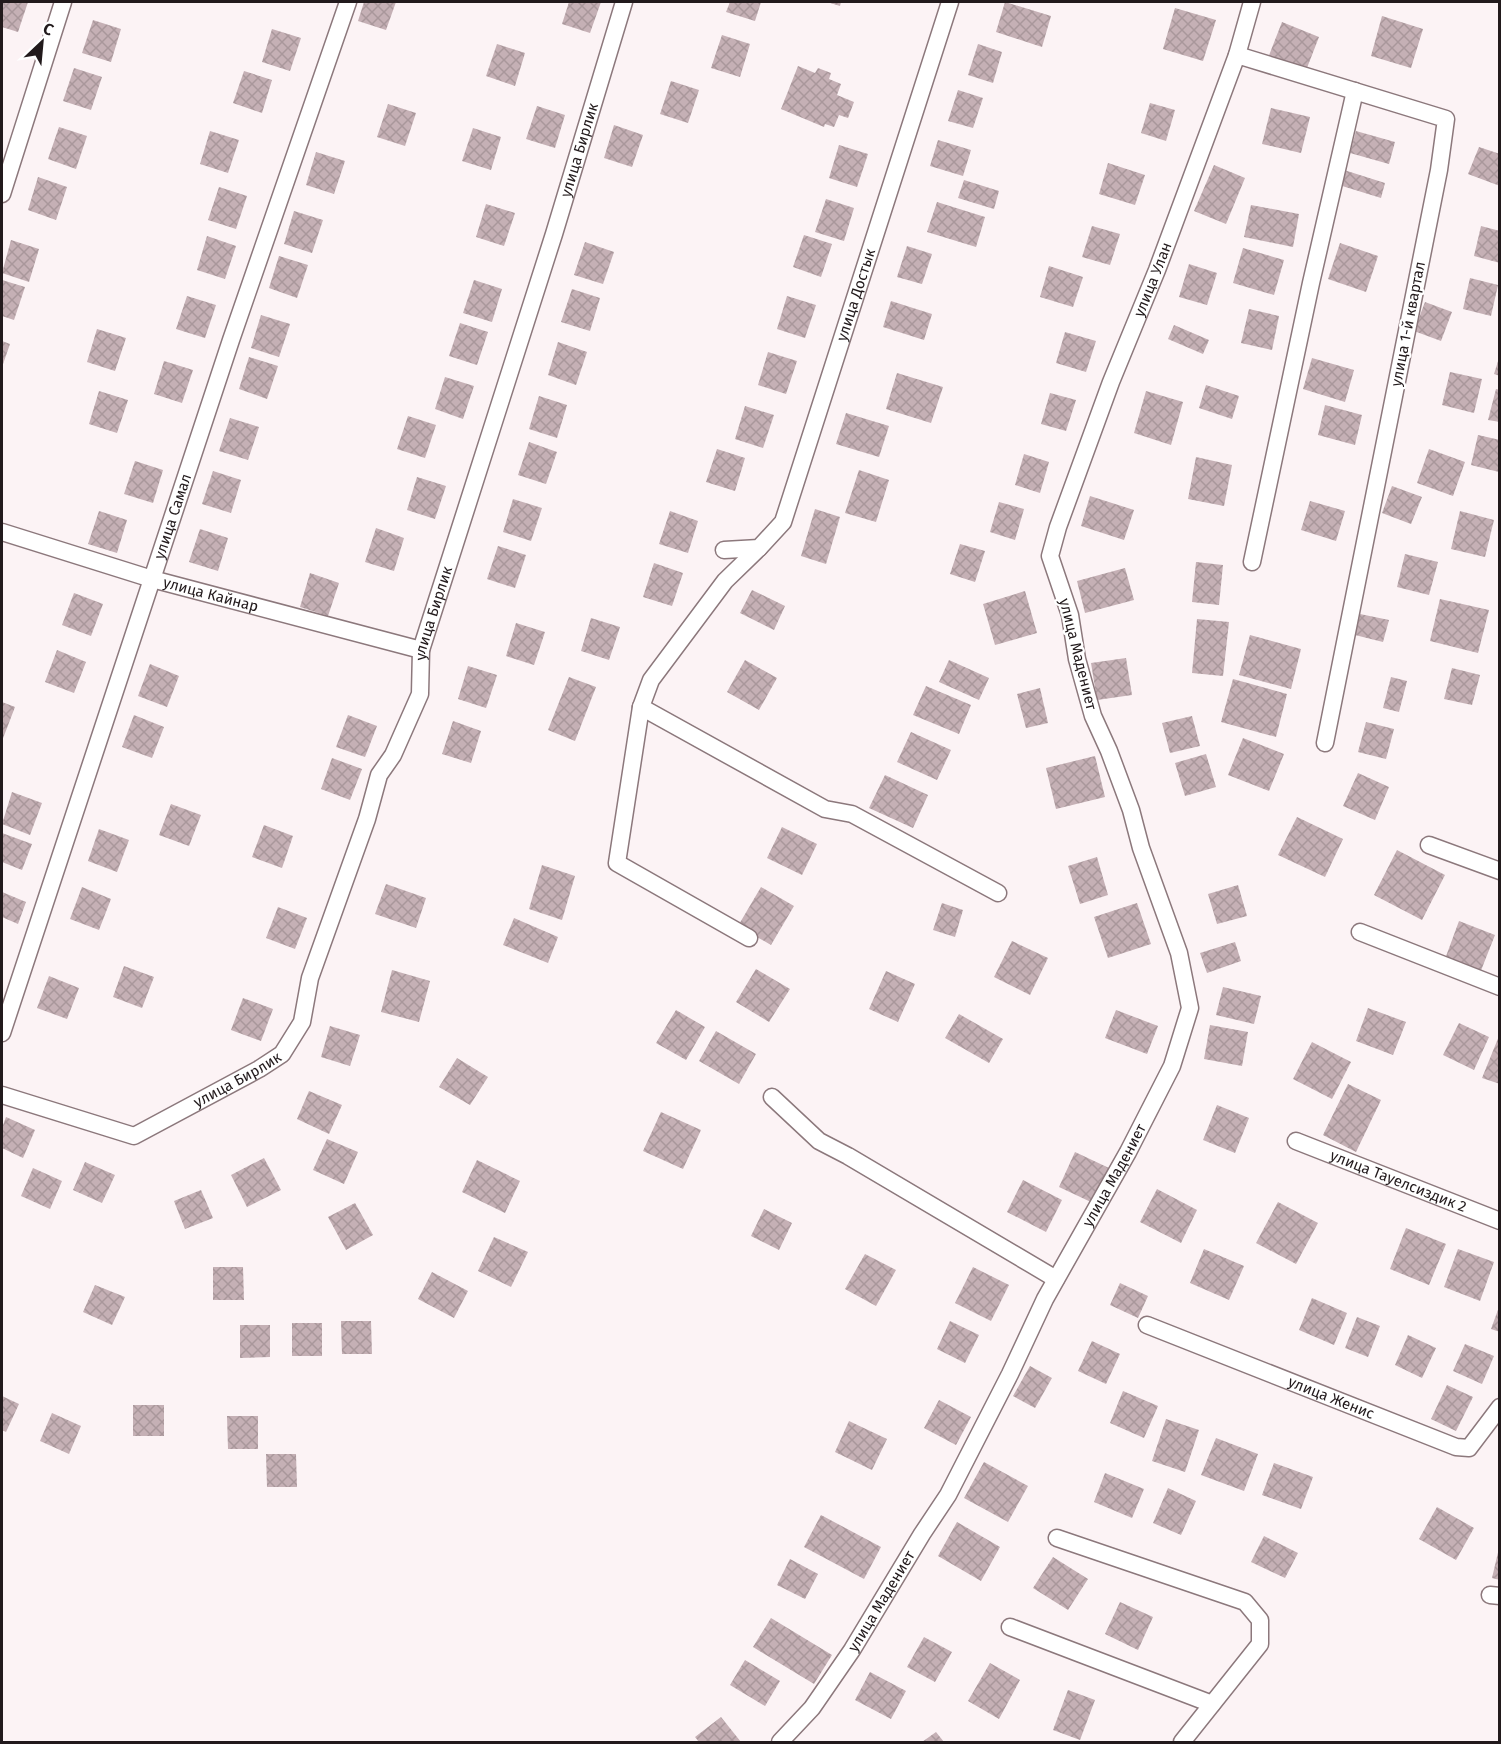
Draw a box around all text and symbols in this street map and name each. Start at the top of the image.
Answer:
north arrow [12,12,72,72]
text: С [40,18,57,40]
street label: улица Бирлик [557,101,602,199]
street label: улица Улан [1130,240,1176,320]
street label: улица Достык [833,246,879,344]
street label: улица 1-й квартал [1387,260,1429,388]
street label: улица Самал [150,471,195,562]
street label: улица Бирлик [411,564,456,661]
street label: улица Кайнар [161,573,260,616]
street label: улица Мадениет [1055,596,1101,712]
street label: улица Бирлик [190,1048,285,1111]
street label: улица Мадениет [1079,1121,1150,1230]
street label: улица Тауелсиздик 2 [1328,1146,1469,1216]
street label: улица Женис [1285,1373,1377,1423]
street label: улица Мадениет [844,1547,919,1655]

